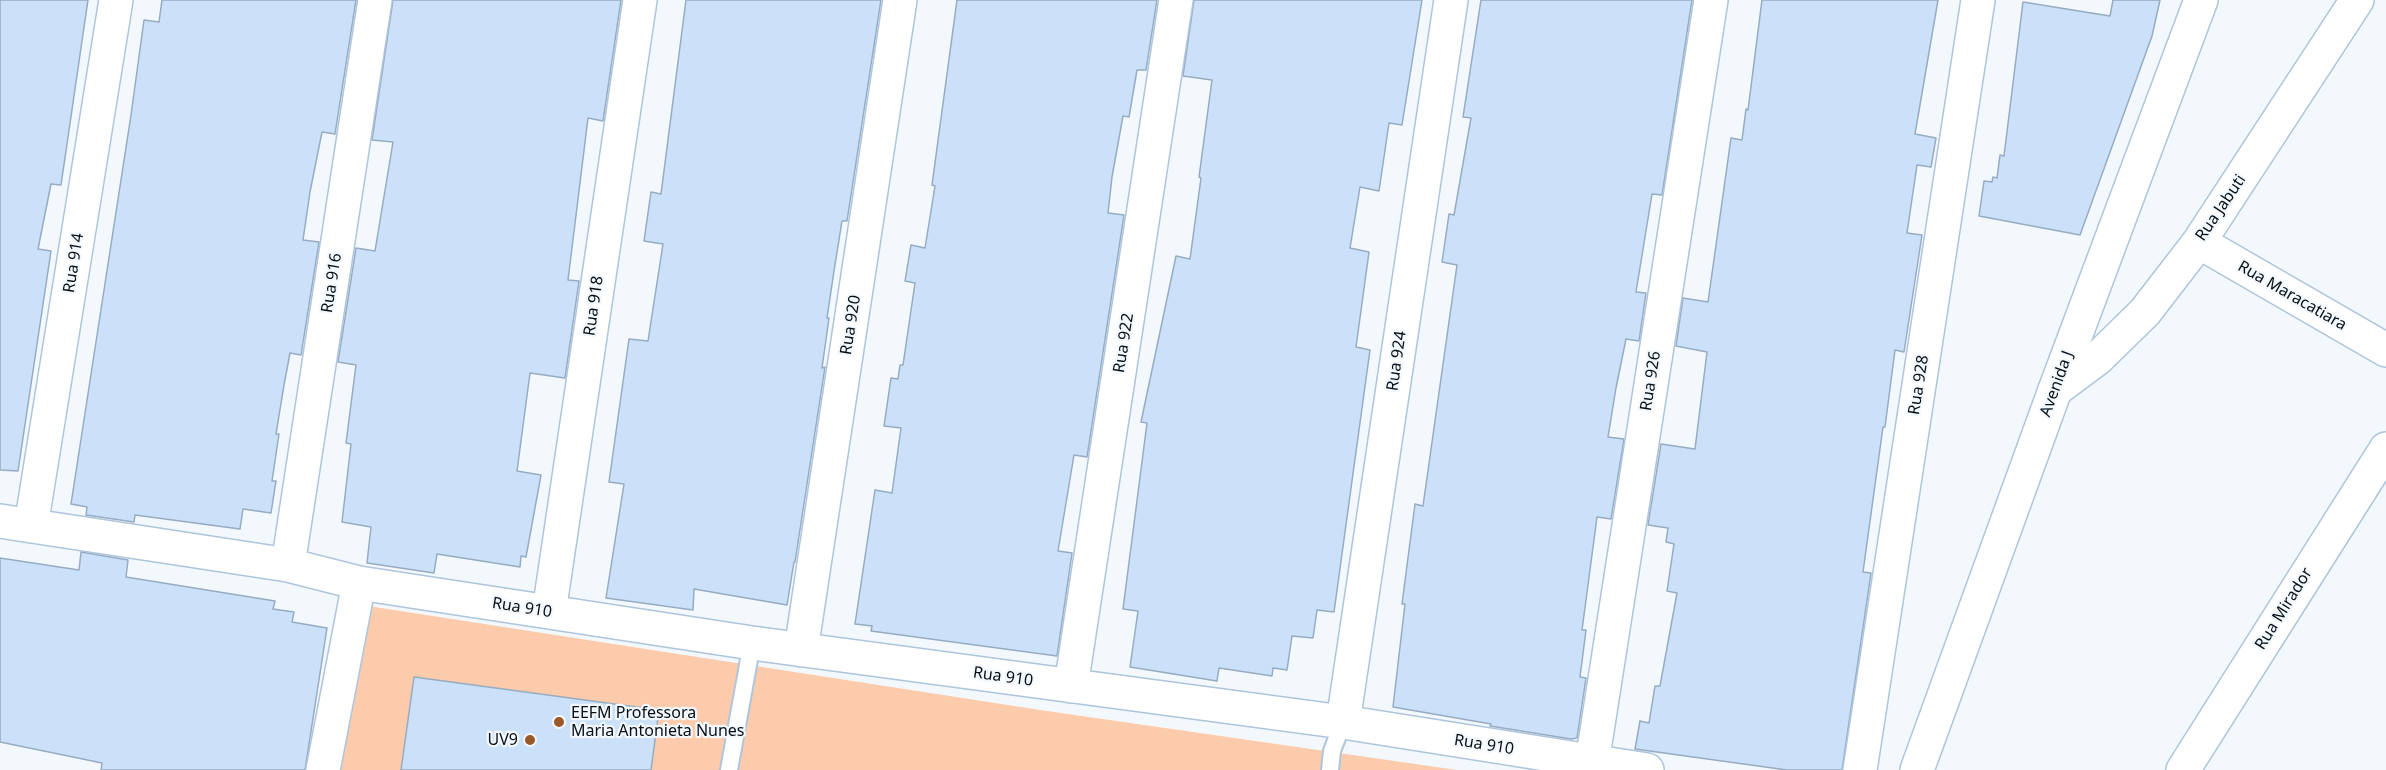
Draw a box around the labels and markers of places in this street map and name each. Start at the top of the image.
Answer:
place label: EEFM Professora Maria Antonieta Nunes [571,703,745,741]
marker: EEFM Professora Maria Antonieta Nunes [552,715,566,729]
place label: UV9 [488,730,518,750]
marker: UV9 [523,733,537,747]

